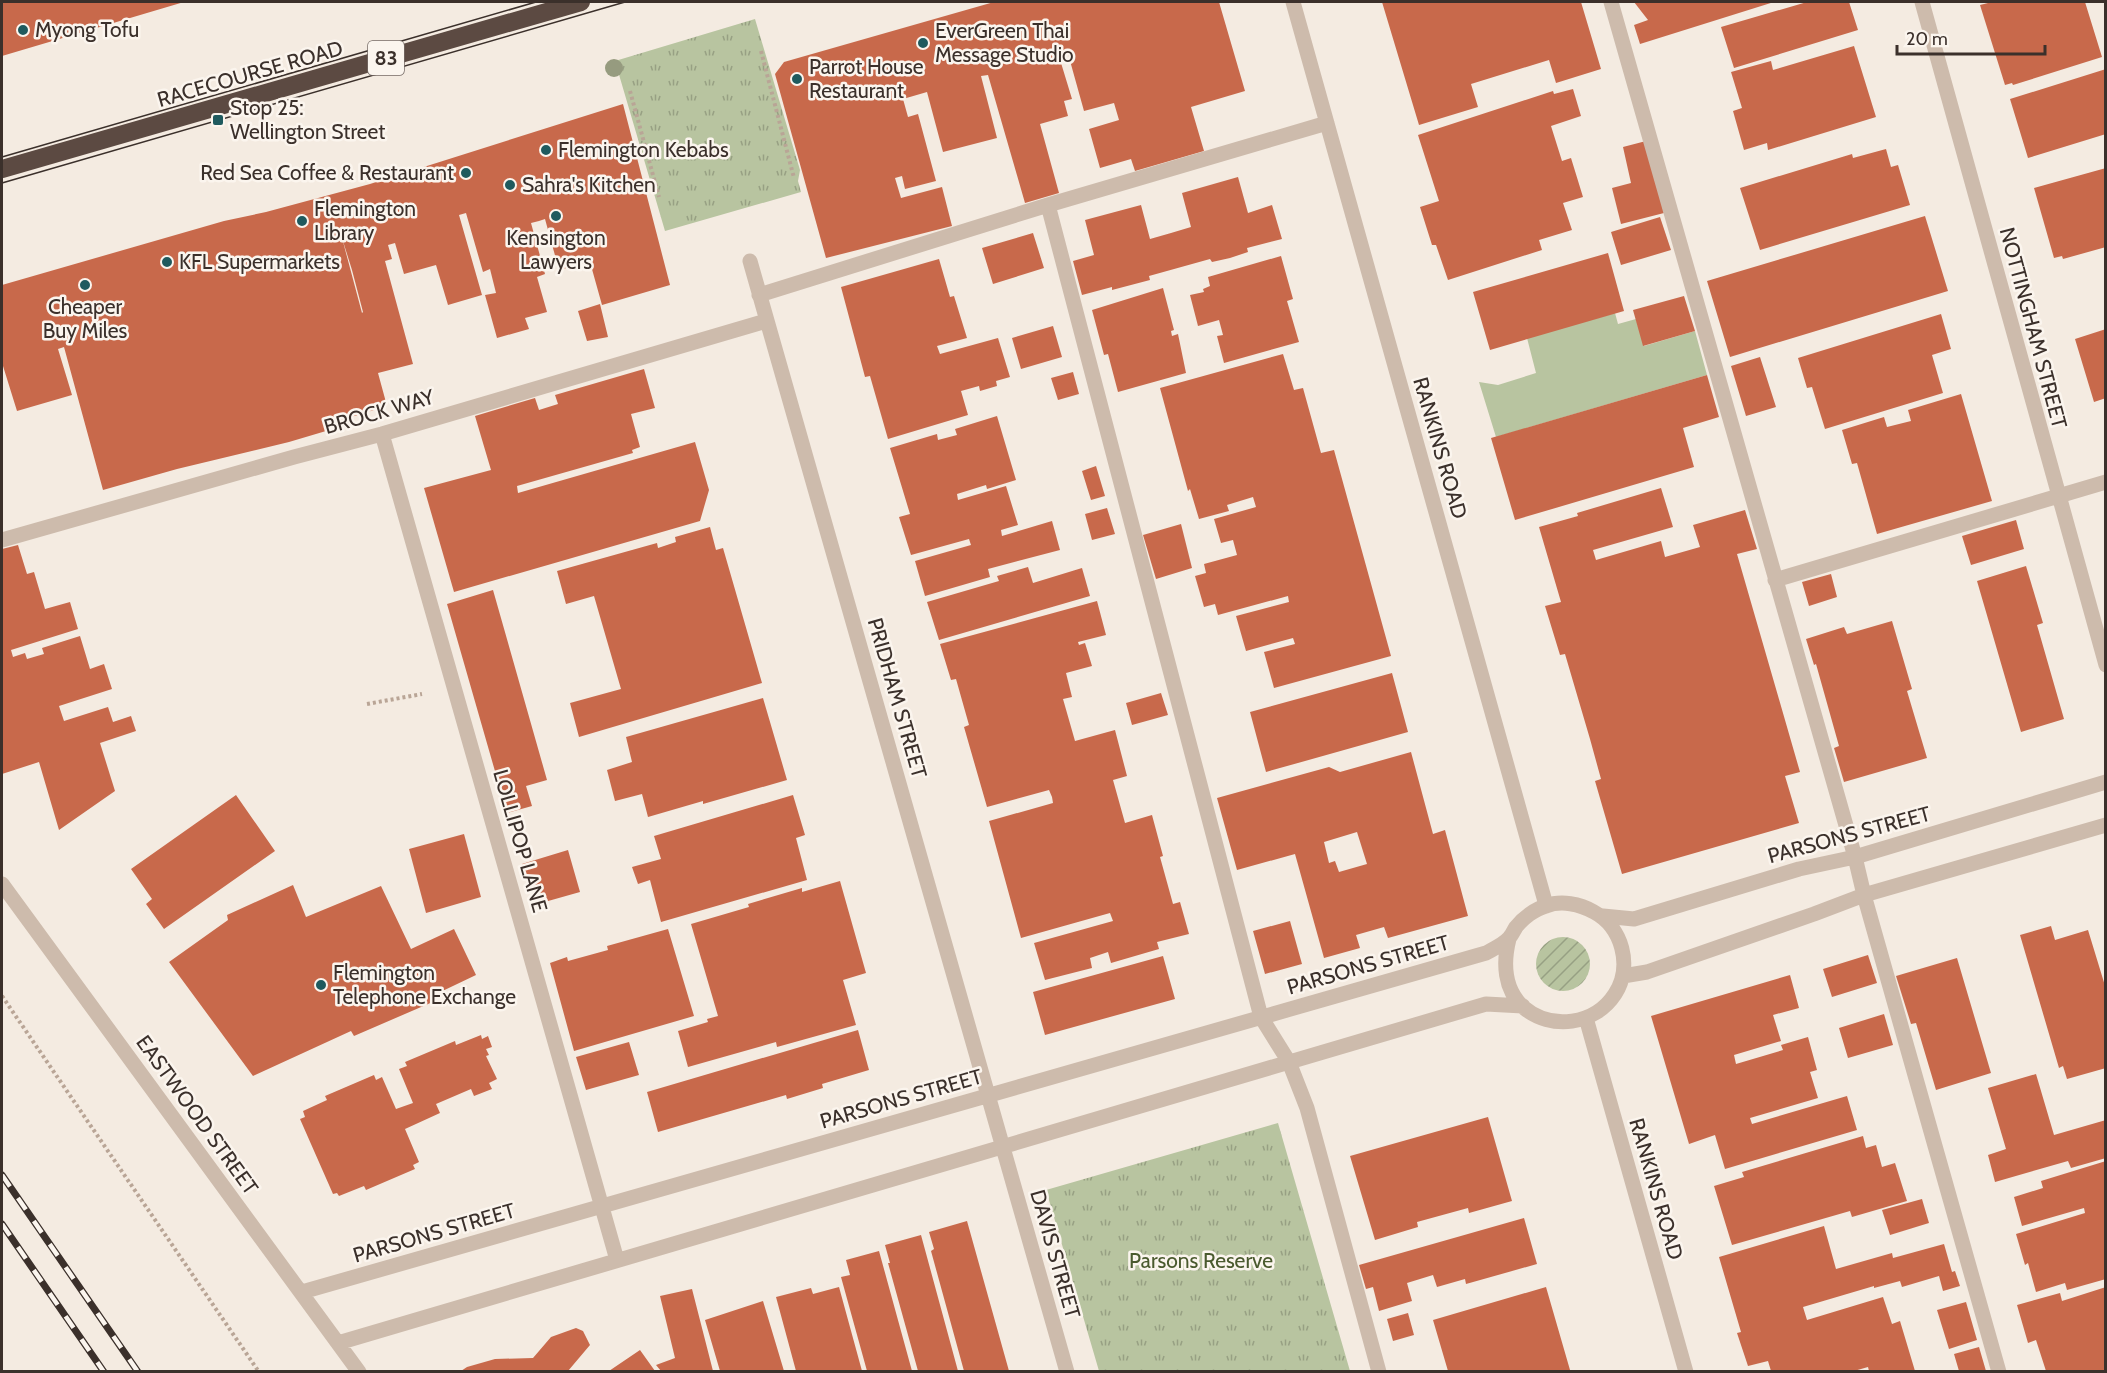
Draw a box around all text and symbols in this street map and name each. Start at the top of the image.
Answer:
place label: Myong Tofu [35,17,139,42]
place label: EverGreen Thai Message Studio [935,18,1074,67]
scale bar [1897,18,2046,56]
marker: Myong Tofu [16,23,30,37]
text: 20 m [1906,28,1948,50]
street label: RACECOURSE ROAD [154,35,346,112]
marker: EverGreen Thai Message Studio [916,36,930,50]
road number: 83 [368,41,404,75]
place label: Parrot House Restaurant [809,54,924,103]
marker: Parrot House Restaurant [790,72,804,86]
place label: Stop 25: Wellington Street [230,95,385,144]
marker: Stop 25: Wellington Street [211,113,225,127]
place label: Flemington Kebabs [558,137,729,162]
marker: Flemington Kebabs [539,143,553,157]
place label: Red Sea Coffee & Restaurant [200,160,454,185]
marker: Red Sea Coffee & Restaurant [459,166,473,180]
place label: Sahra's Kitchen [522,172,656,197]
marker: Sahra's Kitchen [503,178,517,192]
place label: Flemington Library [314,196,416,245]
marker: Kensington Lawyers [549,209,563,223]
marker: Flemington Library [295,214,309,228]
place label: Kensington Lawyers [506,225,606,274]
street label: NOTTINGHAM STREET [1995,225,2072,431]
place label: KFL Supermarkets [179,249,340,274]
marker: KFL Supermarkets [160,255,174,269]
marker: Cheaper Buy Miles [78,278,92,292]
place label: Cheaper Buy Miles [43,294,127,343]
street label: RANKINS ROAD [1408,374,1473,522]
street label: BROCK WAY [321,384,438,439]
street label: PRIDHAM STREET [863,615,932,781]
street label: LOLLIPOP LANE [488,767,553,915]
street label: PARSONS STREET [1765,801,1933,868]
street label: PARSONS STREET [1284,929,1452,1000]
place label: Flemington Telephone Exchange [333,960,516,1009]
marker: Flemington Telephone Exchange [314,978,328,992]
street label: EASTWOOD STREET [131,1030,264,1199]
street label: PARSONS STREET [817,1063,985,1134]
street label: RANKINS ROAD [1624,1115,1689,1263]
street label: DAVIS STREET [1025,1187,1086,1321]
street label: PARSONS STREET [350,1197,518,1268]
park label: Parsons Reserve [1129,1248,1273,1273]

